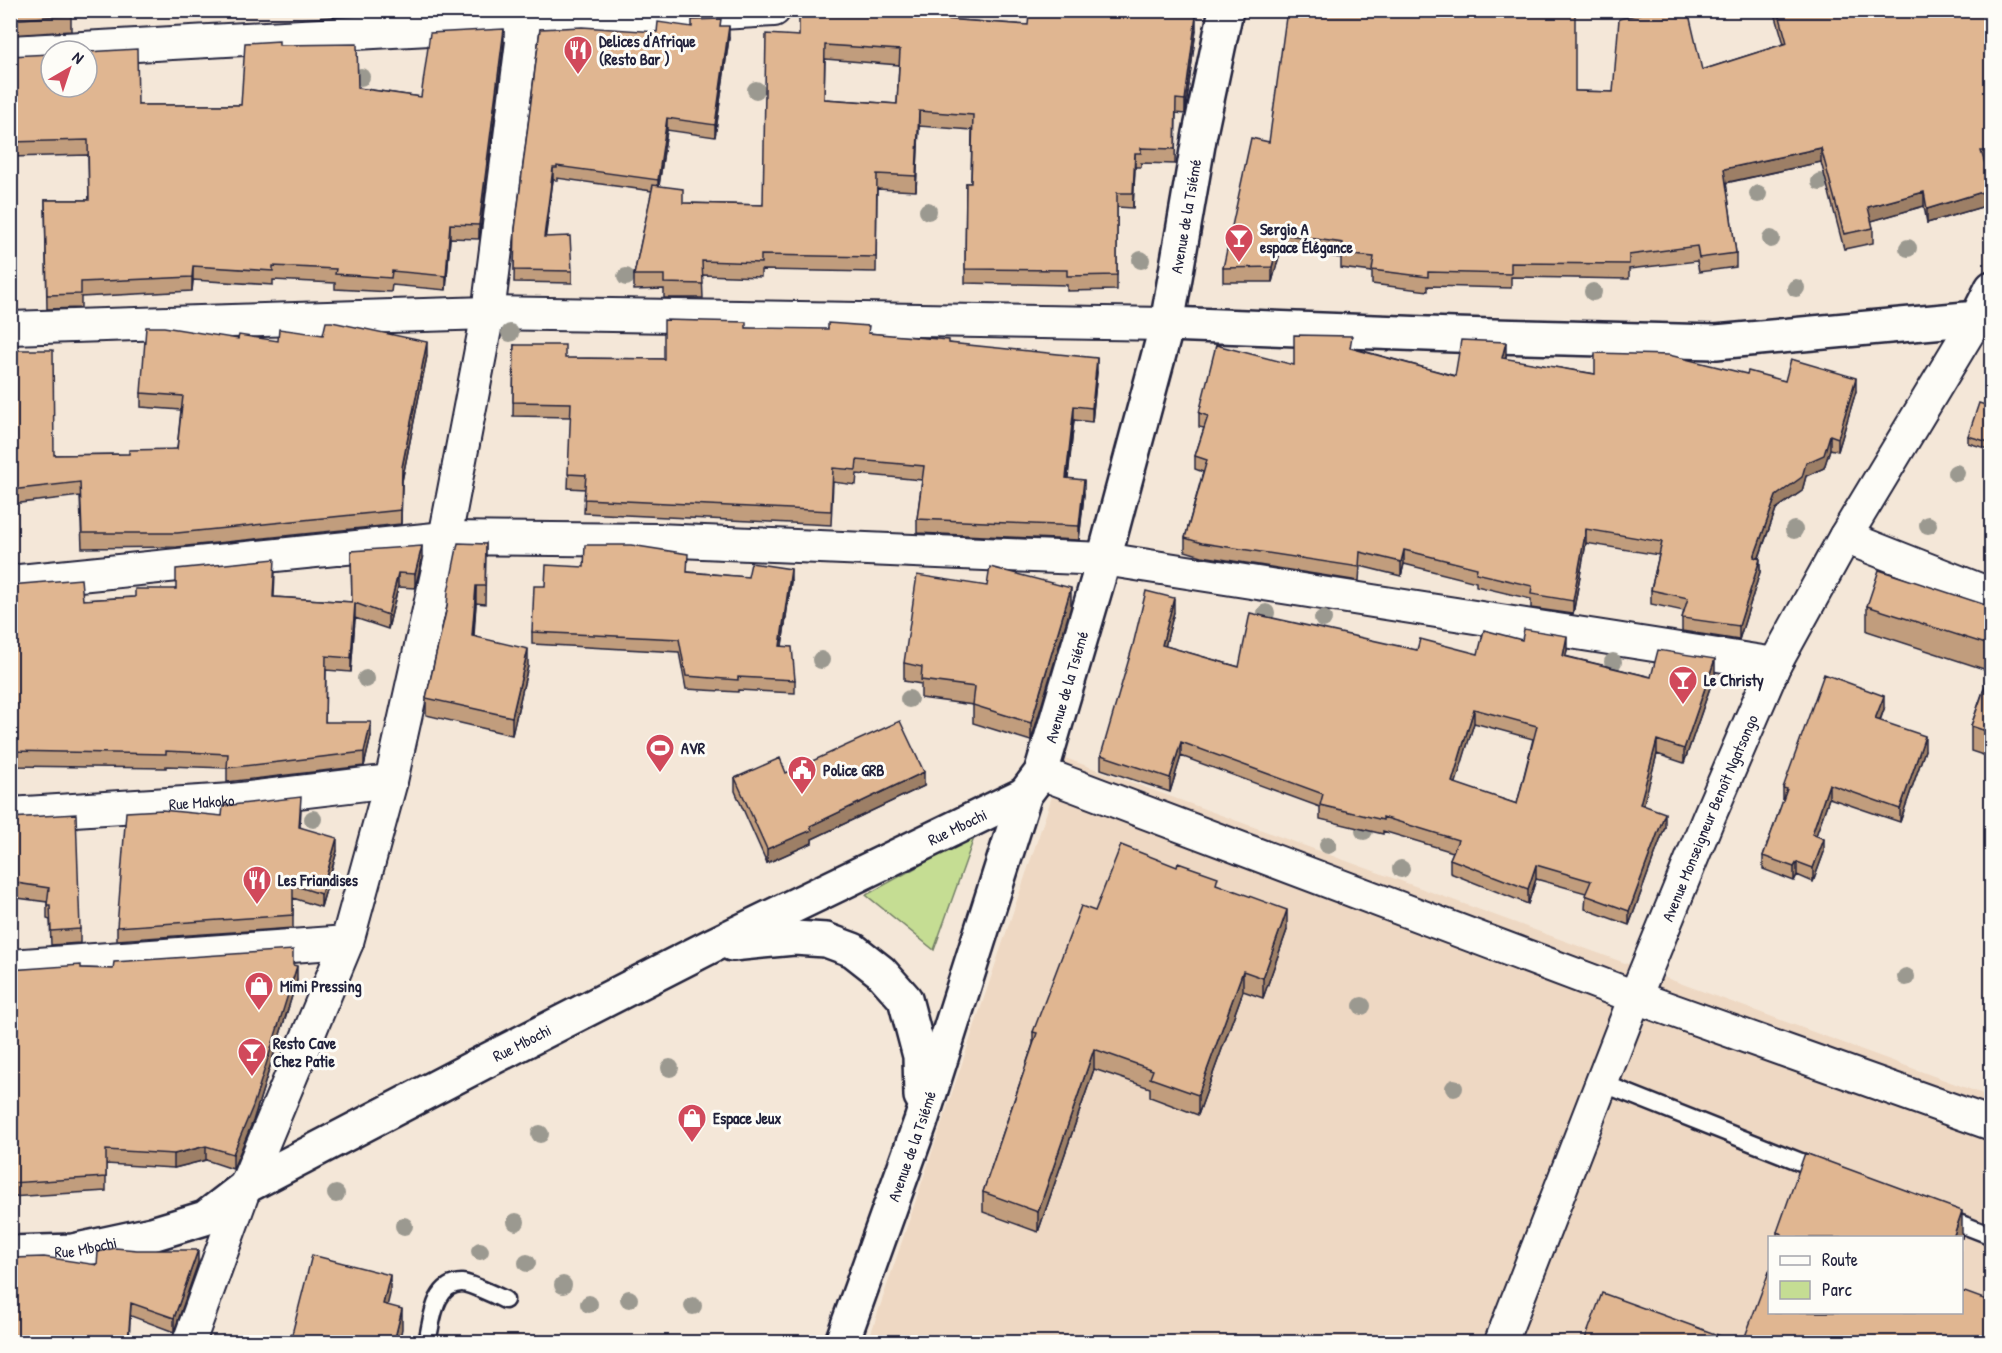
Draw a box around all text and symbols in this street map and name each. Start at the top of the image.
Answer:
place label: Delices d'Afrique (Resto Bar ) [599,30,696,70]
restaurant icon: Delices d'Afrique (Resto Bar ) [562,34,594,76]
north arrow [39,39,99,99]
text: N [68,46,89,69]
street label: Avenue de la Tsiémé [1165,157,1206,275]
place label: Sergio A espace Élégance [1260,218,1353,259]
bar icon: Sergio A espace Élégance [1223,222,1255,264]
street label: Avenue de la Tsiémé [1039,628,1093,746]
bar icon: Le Christy [1667,664,1699,706]
place label: Le Christy [1704,669,1764,692]
street label: Avenue Monseigneur Benoît Ngatsongo [1656,711,1763,925]
sports icon: AVR [644,732,676,774]
place label: AVR [681,737,706,759]
public building icon: Police GRB [786,754,818,796]
place label: Police GRB [823,759,884,781]
street label: Rue Makoko [168,789,236,815]
street label: Rue Mbochi [924,803,990,850]
restaurant icon: Les Friandises [241,864,273,906]
place label: Les Friandises [278,869,359,891]
shop icon: Mimi Pressing [243,970,275,1012]
place label: Mimi Pressing [280,975,362,998]
street label: Rue Mbochi [489,1019,555,1067]
place label: Resto Cave Chez Patie [273,1032,337,1072]
bar icon: Resto Cave Chez Patie [236,1036,268,1078]
street label: Avenue de la Tsiémé [882,1087,941,1204]
shop icon: Espace Jeux [676,1102,708,1144]
place label: Espace Jeux [713,1107,781,1130]
street label: Rue Mbochi [54,1231,119,1263]
legend [1768,1236,1963,1314]
text: Route [1822,1247,1858,1272]
text: Parc [1822,1277,1852,1302]

